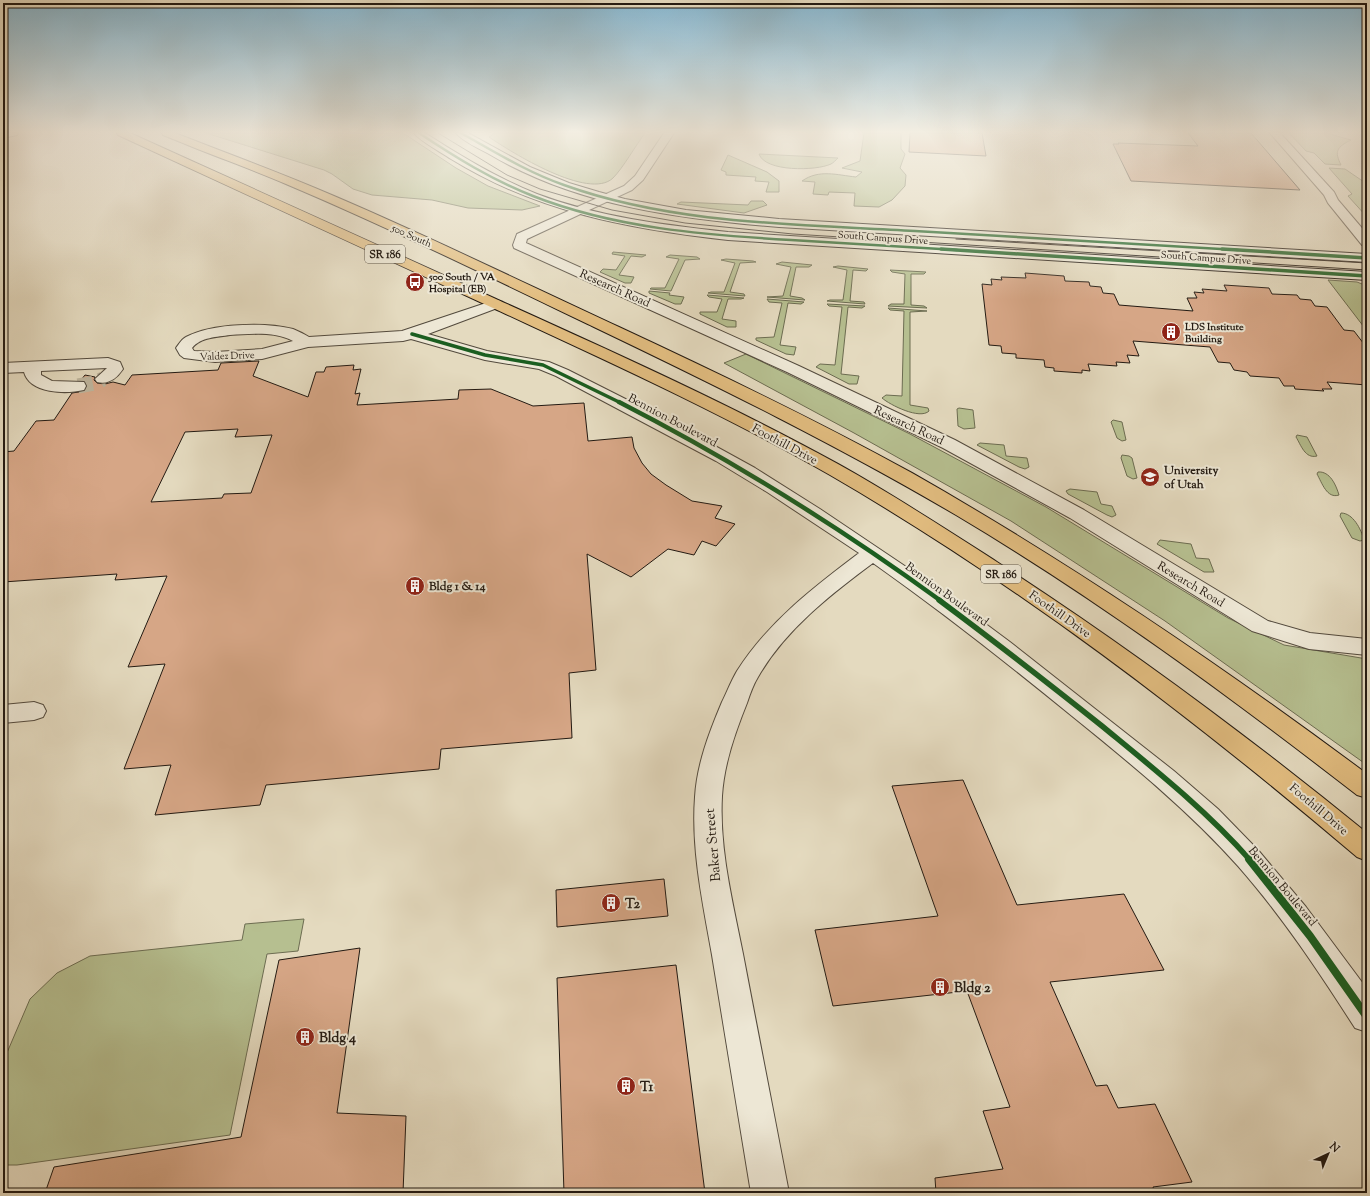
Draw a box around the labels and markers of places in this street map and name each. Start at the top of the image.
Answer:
place label: 500 South / VA Hospital (EB) [428,270,496,297]
bus stop icon: 500 South / VA Hospital (EB) [404,271,426,293]
place label: LDS Institute Building [1184,320,1244,347]
building icon: LDS Institute Building [1160,321,1182,343]
place label: University of Utah [1163,462,1218,494]
school or university icon: University of Utah [1139,466,1161,488]
building icon: Bldg 1 & 14 [404,575,426,597]
place label: Bldg 1 & 14 [428,578,486,596]
building icon: T2 [600,892,622,914]
place label: T2 [625,895,641,915]
building icon: Bldg 2 [929,976,951,998]
place label: Bldg 2 [954,979,991,999]
building icon: Bldg 4 [294,1026,316,1048]
place label: Bldg 4 [319,1029,356,1049]
building icon: T1 [615,1075,637,1097]
place label: T1 [640,1078,654,1098]

